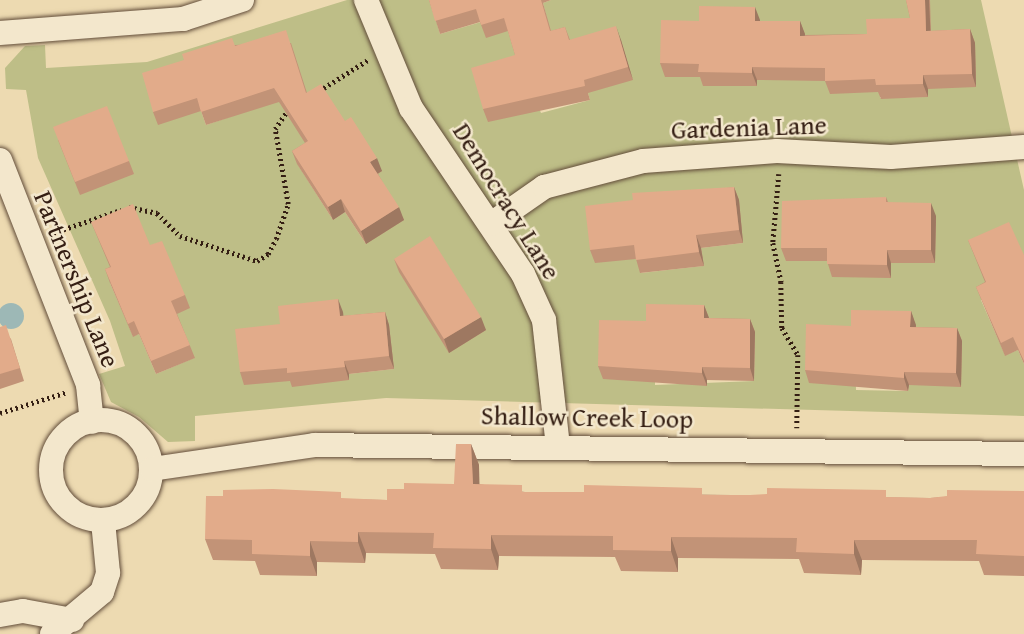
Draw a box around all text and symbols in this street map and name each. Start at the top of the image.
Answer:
street label: Gardenia Lane [671,109,827,145]
street label: Democracy Lane [446,117,568,285]
street label: Partnership Lane [27,186,127,372]
street label: Shallow Creek Loop [481,400,693,434]

